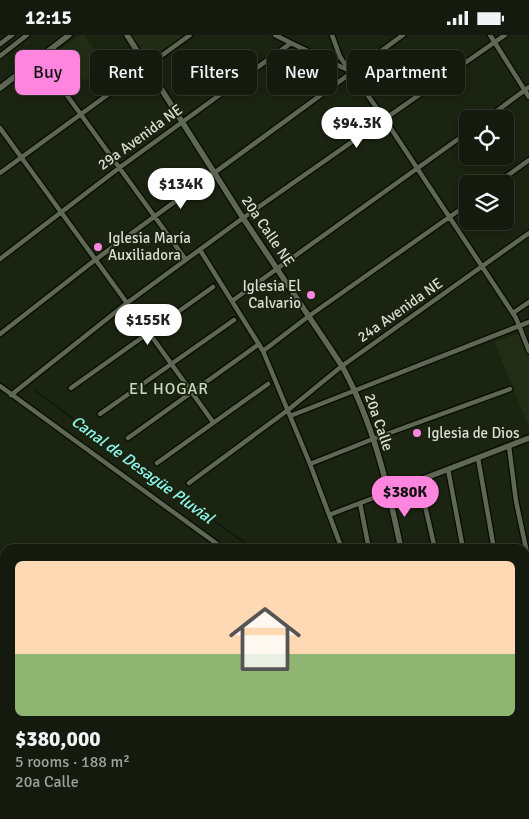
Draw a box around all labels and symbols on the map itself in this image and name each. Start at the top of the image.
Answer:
street label: 29a Avenida NE [94,100,186,174]
pin: $94.3K [316,107,398,149]
pin: $134K [146,167,216,210]
street label: 20a Calle NE [238,192,298,270]
place label: Iglesia María Auxiliadora [108,229,191,264]
marker: Iglesia María Auxiliadora [92,241,104,253]
street label: 24a Avenida NE [354,274,446,346]
place label: Iglesia El Calvario [242,277,301,312]
marker: Iglesia El Calvario [305,289,317,301]
pin: $155K [113,303,183,346]
district label: EL HOGAR [129,379,209,399]
street label: 20a Calle [361,391,397,453]
water label: Canal de Desagüe Pluvial [67,411,219,529]
place label: Iglesia de Dios [427,424,520,442]
marker: Iglesia de Dios [411,427,423,439]
pin: $380K [370,475,440,518]

